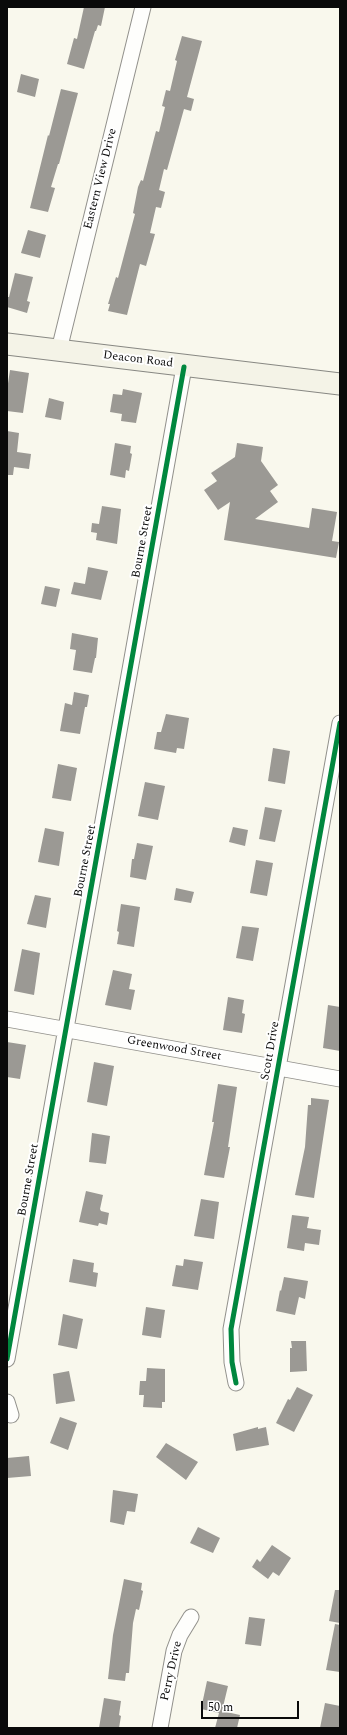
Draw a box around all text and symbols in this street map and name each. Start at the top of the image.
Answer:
street label: Eastern View Drive [82,127,120,231]
street label: Deacon Road [102,349,174,371]
street label: Bourne Street [130,505,156,579]
street label: Bourne Street [72,824,100,898]
street label: Scott Drive [259,1020,283,1082]
street label: Greenwood Street [126,1034,222,1064]
street label: Bourne Street [16,1143,42,1217]
street label: Perry Drive [158,1640,186,1702]
scale bar [203,1693,301,1719]
text: 50 m [208,1698,233,1717]

